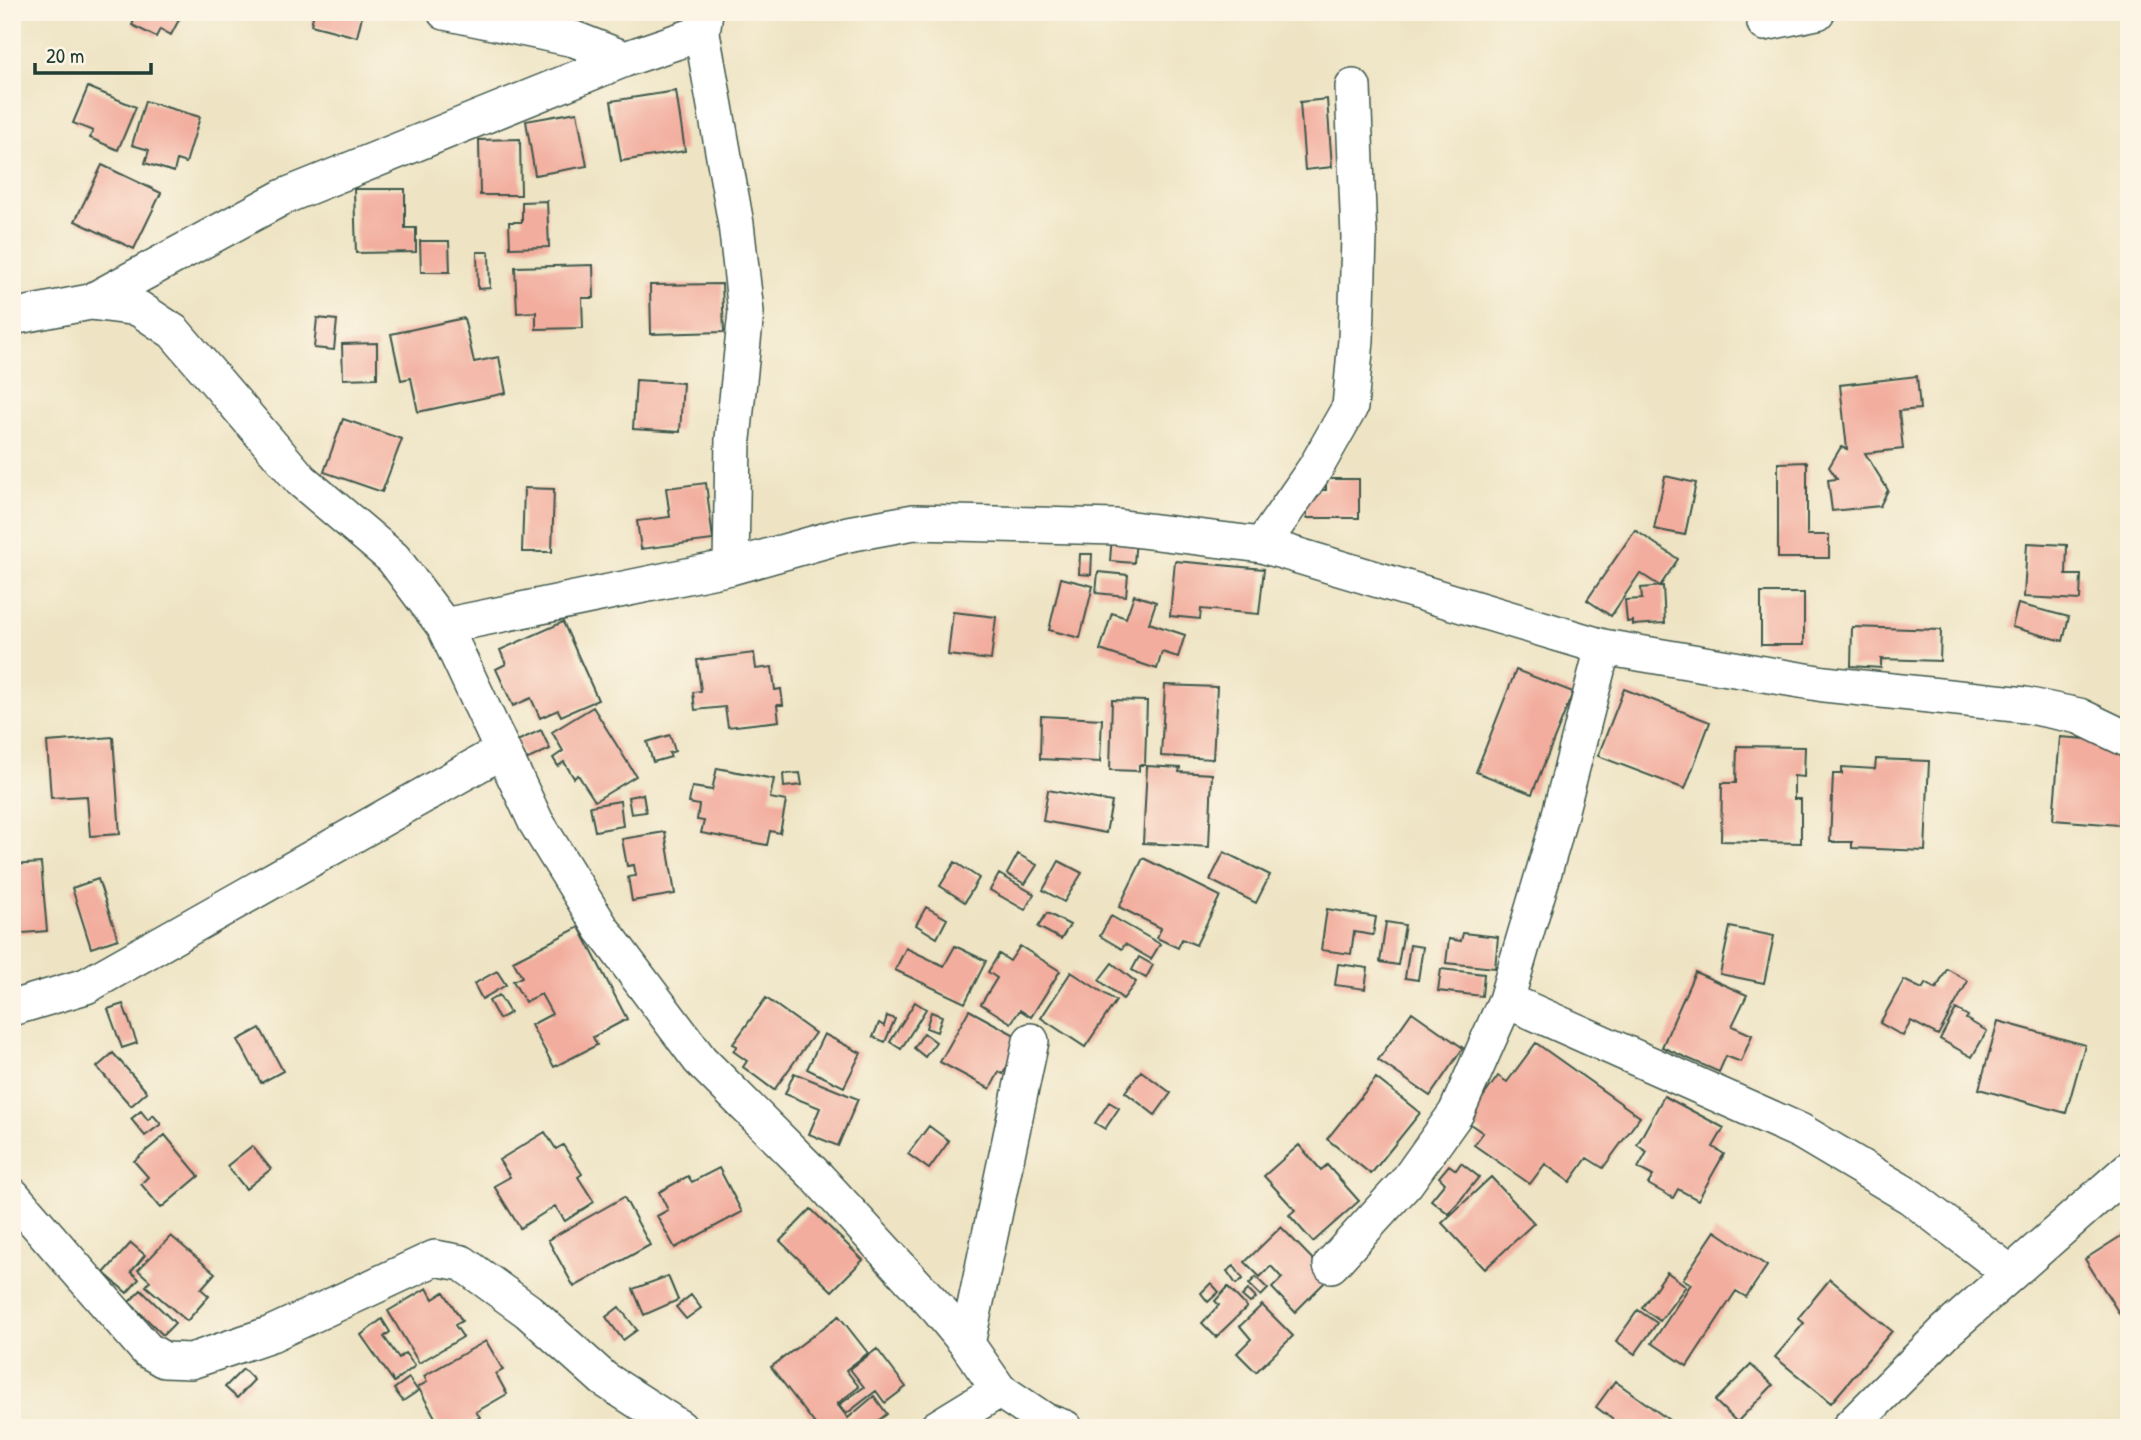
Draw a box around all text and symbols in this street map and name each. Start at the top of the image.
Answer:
scale bar [35,32,150,76]
text: 20 m [46,41,84,70]

